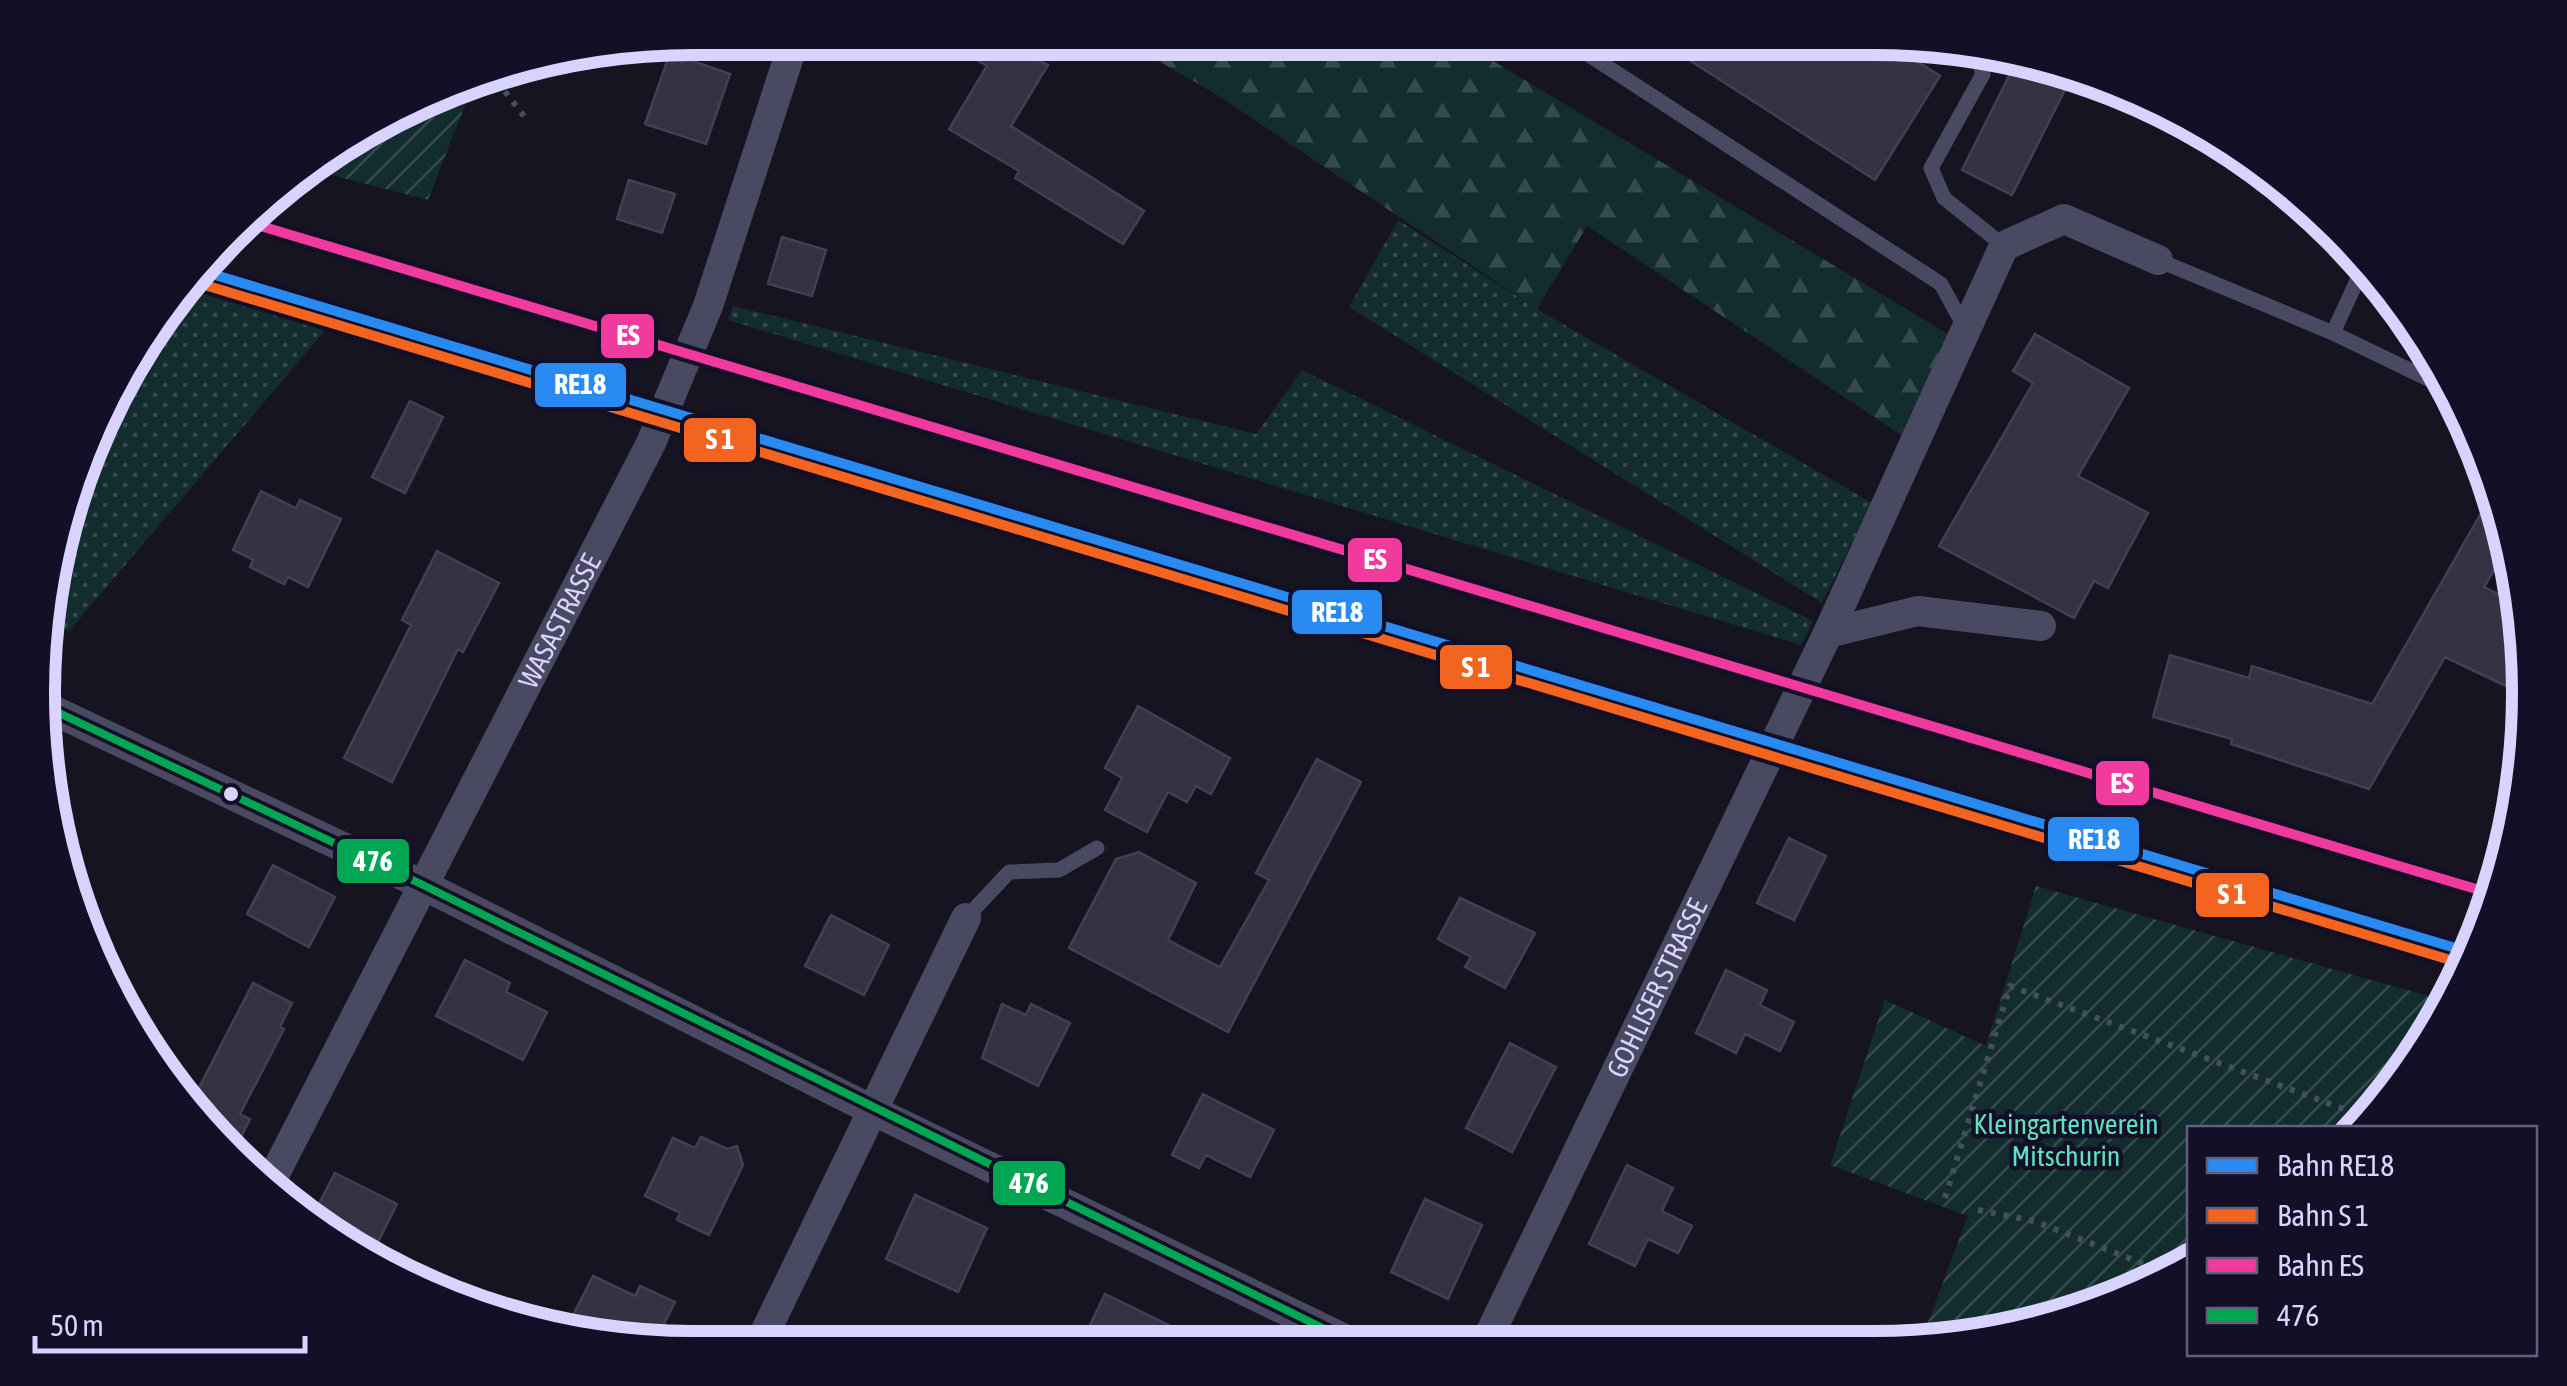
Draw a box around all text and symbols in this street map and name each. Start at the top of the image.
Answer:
line badge: ES [599,312,656,360]
text: ES [616,319,640,351]
line badge: RE18 [533,361,628,409]
text: RE18 [554,368,606,400]
line badge: S 1 [682,416,758,464]
text: S 1 [706,423,734,455]
line badge: ES [1346,536,1404,584]
text: ES [1363,543,1387,575]
street label: WASASTRASSE [512,549,607,693]
line badge: RE18 [1290,588,1384,636]
text: RE18 [1311,596,1363,628]
line badge: S 1 [1438,643,1514,691]
text: S 1 [1462,651,1490,683]
line badge: ES [2094,759,2151,807]
text: ES [2110,767,2134,799]
unlabelled marker [221,784,241,804]
line badge: RE18 [2046,815,2141,863]
text: RE18 [2068,823,2120,855]
line badge: 476 [335,837,411,885]
text: 476 [352,845,393,877]
line badge: S 1 [2194,871,2271,919]
text: S 1 [2218,878,2246,910]
street label: GOHLISER STRASSE [1600,894,1713,1083]
park label: Kleingartenverein Mitschurin [1973,1108,2159,1172]
legend [2187,1126,2537,1356]
text: Bahn RE18 [2277,1148,2394,1182]
line badge: 476 [991,1159,1067,1207]
text: 476 [1008,1167,1049,1199]
text: Bahn S 1 [2277,1198,2369,1232]
text: Bahn ES [2277,1248,2364,1282]
scale bar [35,1291,305,1353]
text: 476 [2277,1298,2319,1332]
text: 50 m [50,1308,104,1342]

